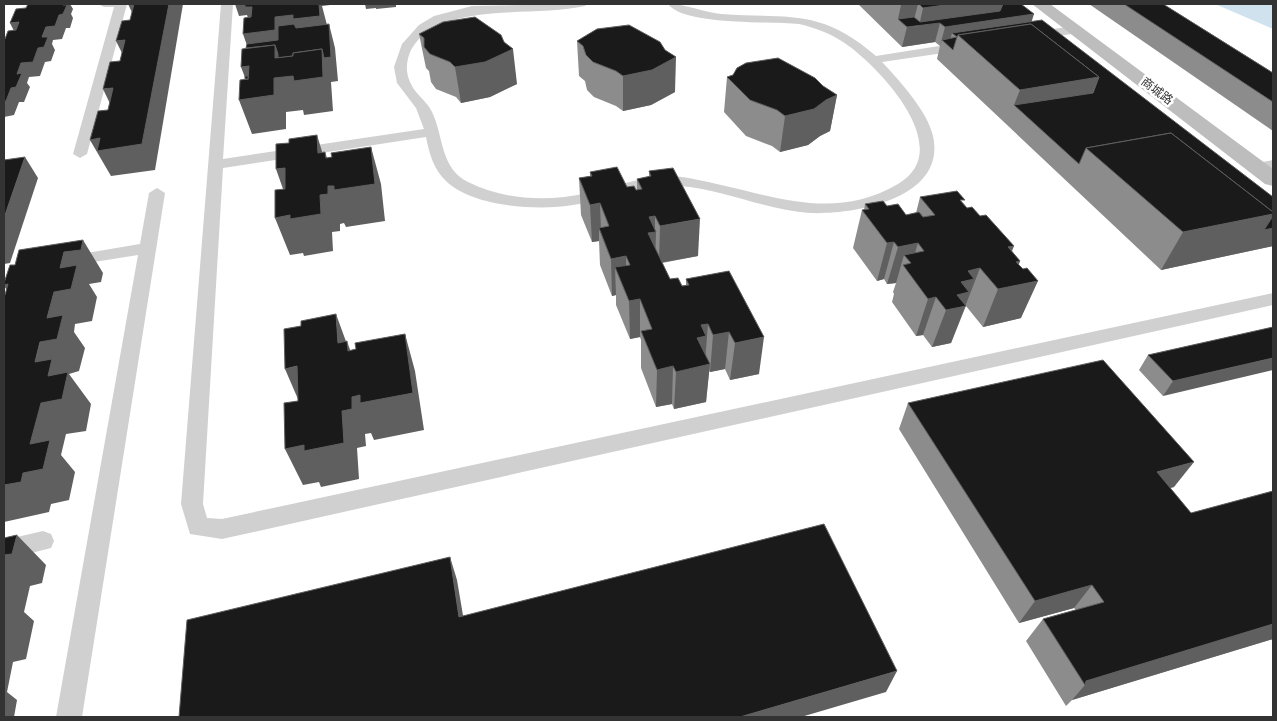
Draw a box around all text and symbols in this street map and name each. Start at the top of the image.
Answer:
street label: 商城路 [1138,75,1176,107]

